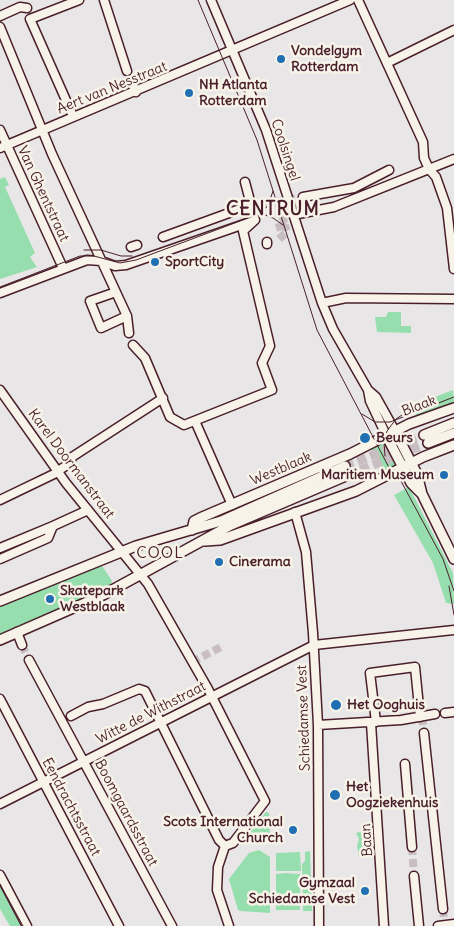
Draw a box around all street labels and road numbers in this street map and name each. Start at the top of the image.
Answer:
street label: Aert van Nesstraat [55,58,169,118]
street label: Coolsingel [267,117,303,183]
street label: Van Ghentstraat [14,144,72,244]
street label: Blaak [399,392,439,420]
street label: Karel Doormanstraat [24,406,118,522]
street label: Westblaak [248,449,314,489]
street label: Schiedamse Vest [294,665,314,771]
street label: Witte de Withstraat [93,678,209,748]
street label: Eendrachtsstraat [38,755,104,859]
street label: Boomgaardsstraat [91,757,161,869]
street label: Baan [357,823,377,857]

